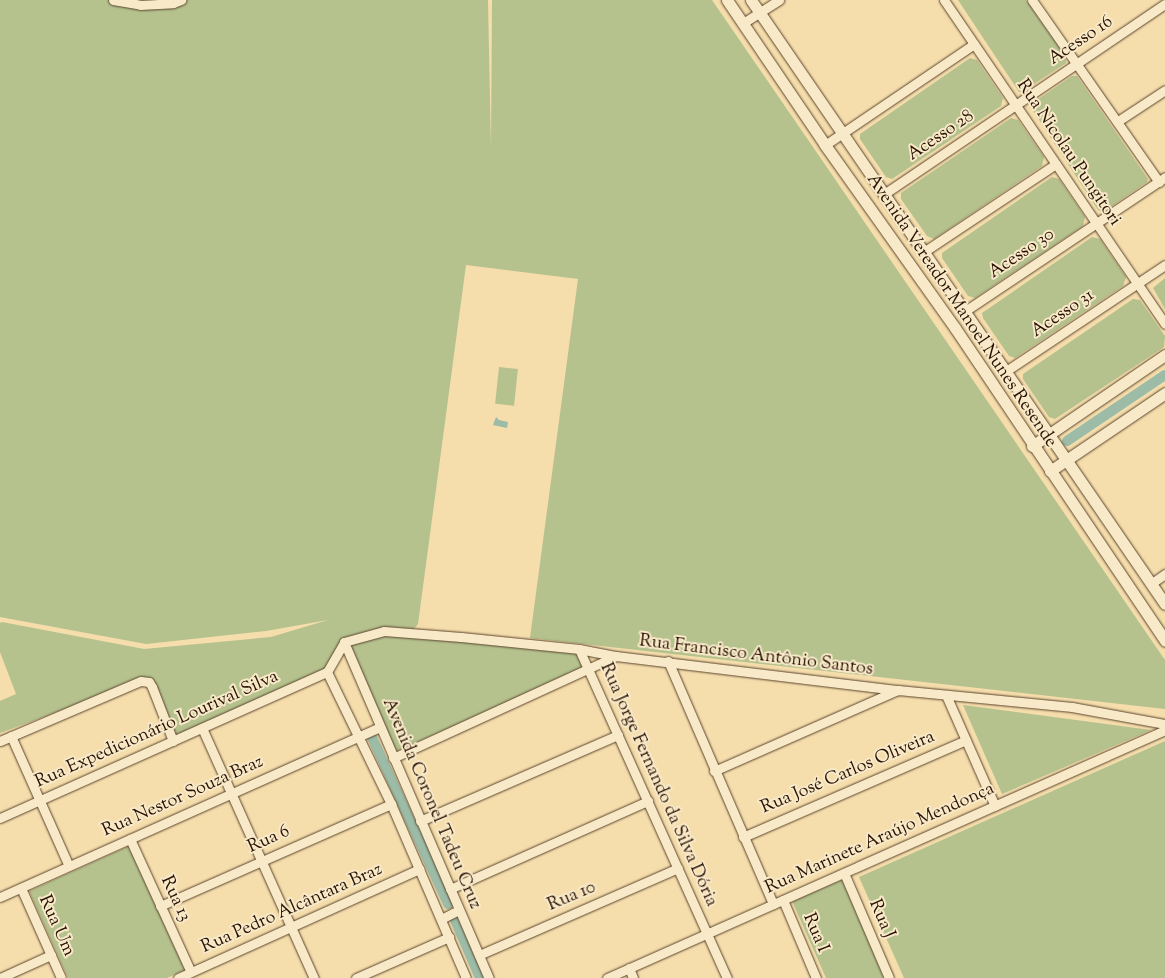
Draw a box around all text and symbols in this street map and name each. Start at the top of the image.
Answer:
street label: Acesso 16 [1045,12,1117,70]
street label: Rua Nicolau Pungitori [1011,76,1125,230]
street label: Acesso 28 [904,106,978,166]
street label: Avenida Vereador Manoel Nunes Resende [861,170,1061,452]
street label: Acesso 30 [985,224,1059,284]
street label: Acesso 31 [1027,285,1099,343]
street label: Rua Francisco Antônio Santos [638,631,874,681]
street label: Rua Jorge Fernando da Silva Dória [594,660,722,910]
street label: Rua Expedicionário Lourival Silva [32,666,282,794]
street label: Avenida Coronel Tadeu Cruz [377,695,485,913]
street label: Rua José Carlos Oliveira [758,727,938,819]
street label: Rua Nestor Souza Braz [99,752,267,842]
street label: Rua Marinete Araújo Mendonça [762,779,998,899]
street label: Rua 6 [245,821,293,859]
street label: Rua Pedro Alcântara Braz [198,859,386,959]
street label: Rua 13 [155,873,195,925]
street label: Rua 10 [545,877,599,917]
street label: Rua Um [33,892,79,960]
street label: Rua J [863,896,899,942]
street label: Rua I [797,910,833,956]

